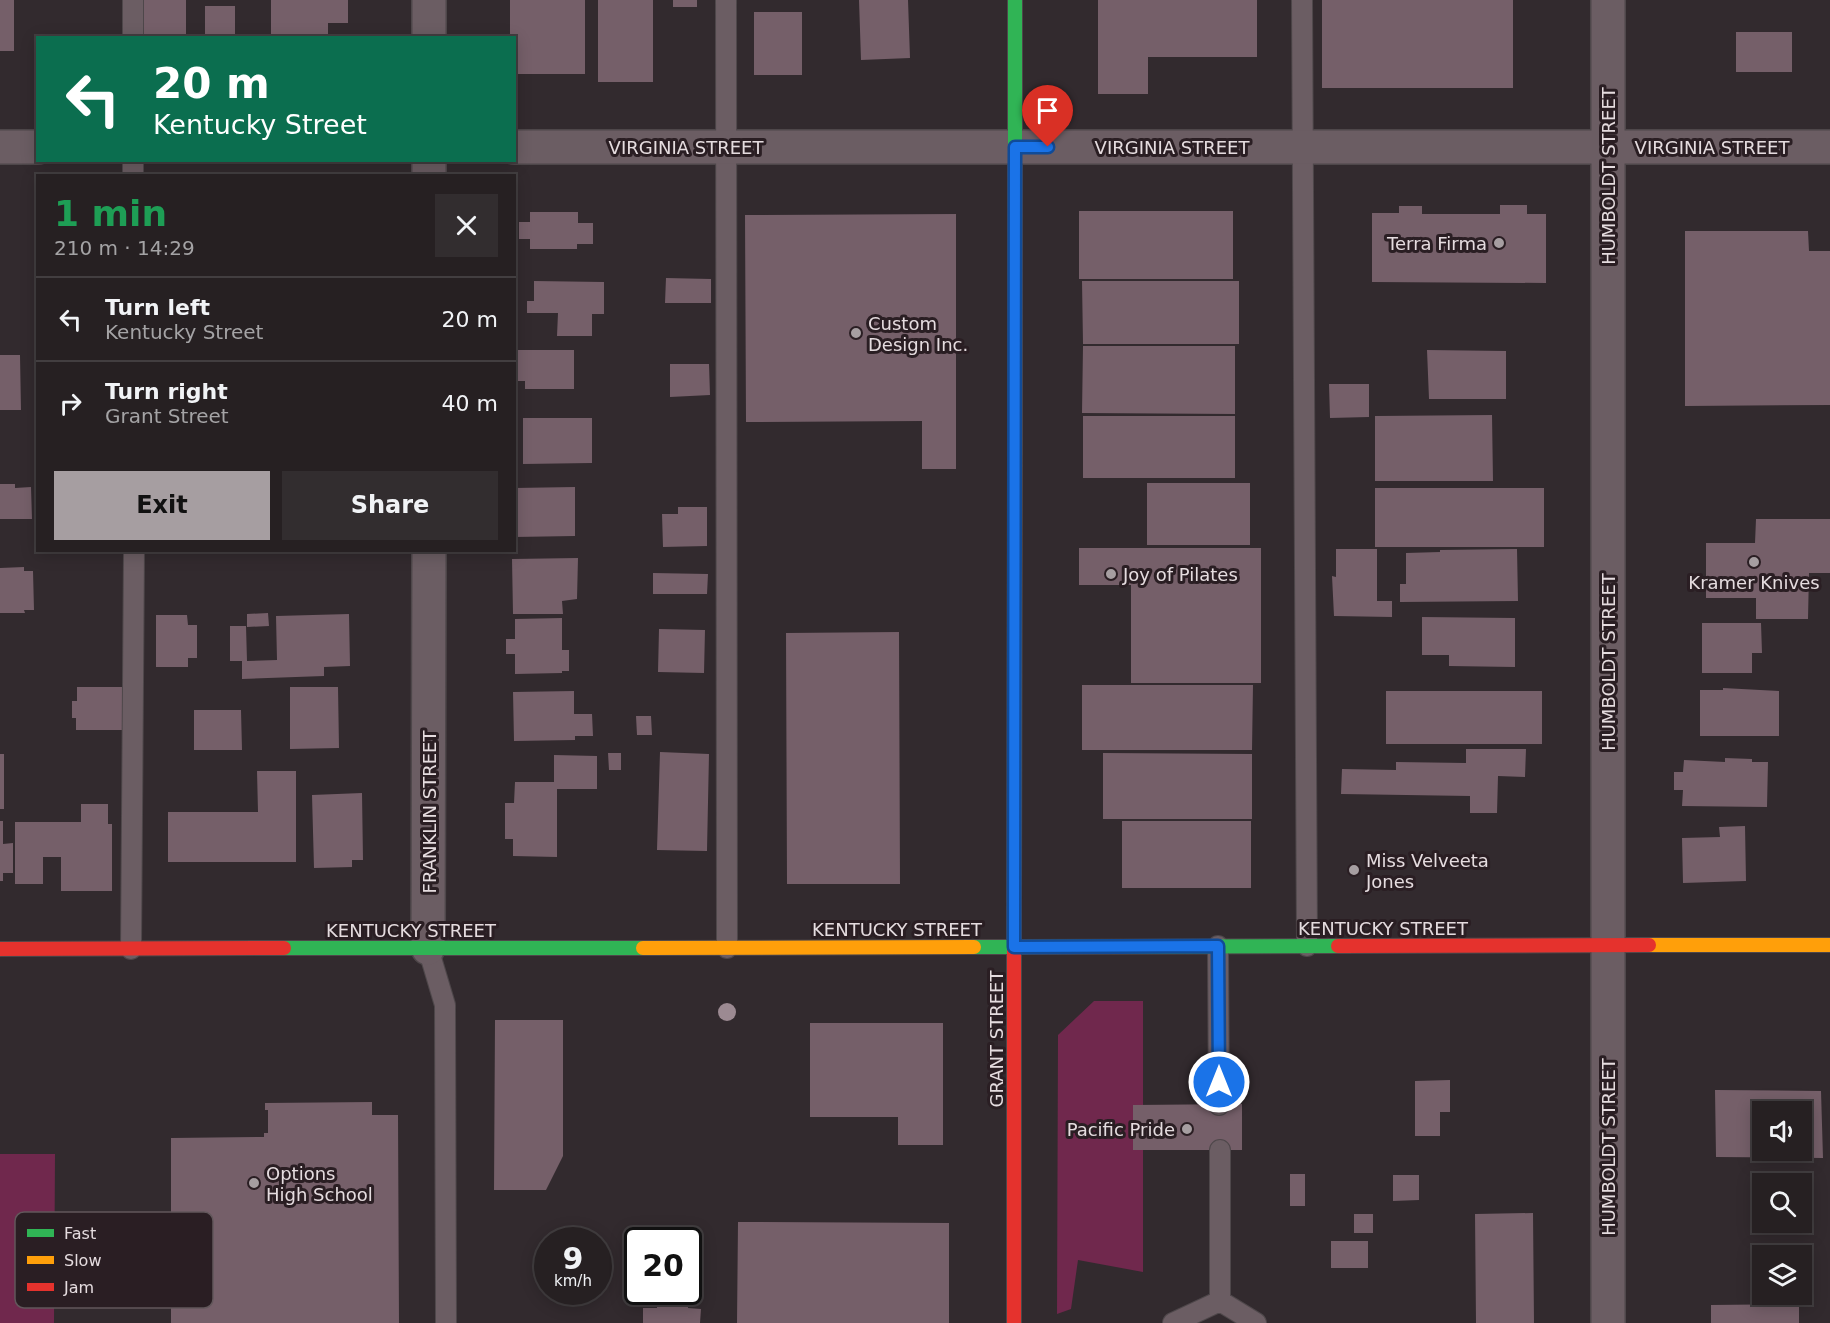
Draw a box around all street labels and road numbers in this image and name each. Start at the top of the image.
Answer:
street label: HUMBOLDT STREET [1598,86,1619,265]
street label: VIRGINIA STREET [609,137,764,158]
street label: VIRGINIA STREET [1095,137,1250,158]
street label: VIRGINIA STREET [1635,137,1790,158]
street label: HUMBOLDT STREET [1598,572,1619,751]
street label: FRANKLIN STREET [419,730,440,893]
street label: KENTUCKY STREET [1298,918,1469,939]
street label: KENTUCKY STREET [812,919,983,940]
street label: KENTUCKY STREET [326,920,497,941]
street label: GRANT STREET [986,970,1007,1107]
street label: HUMBOLDT STREET [1598,1057,1619,1236]

